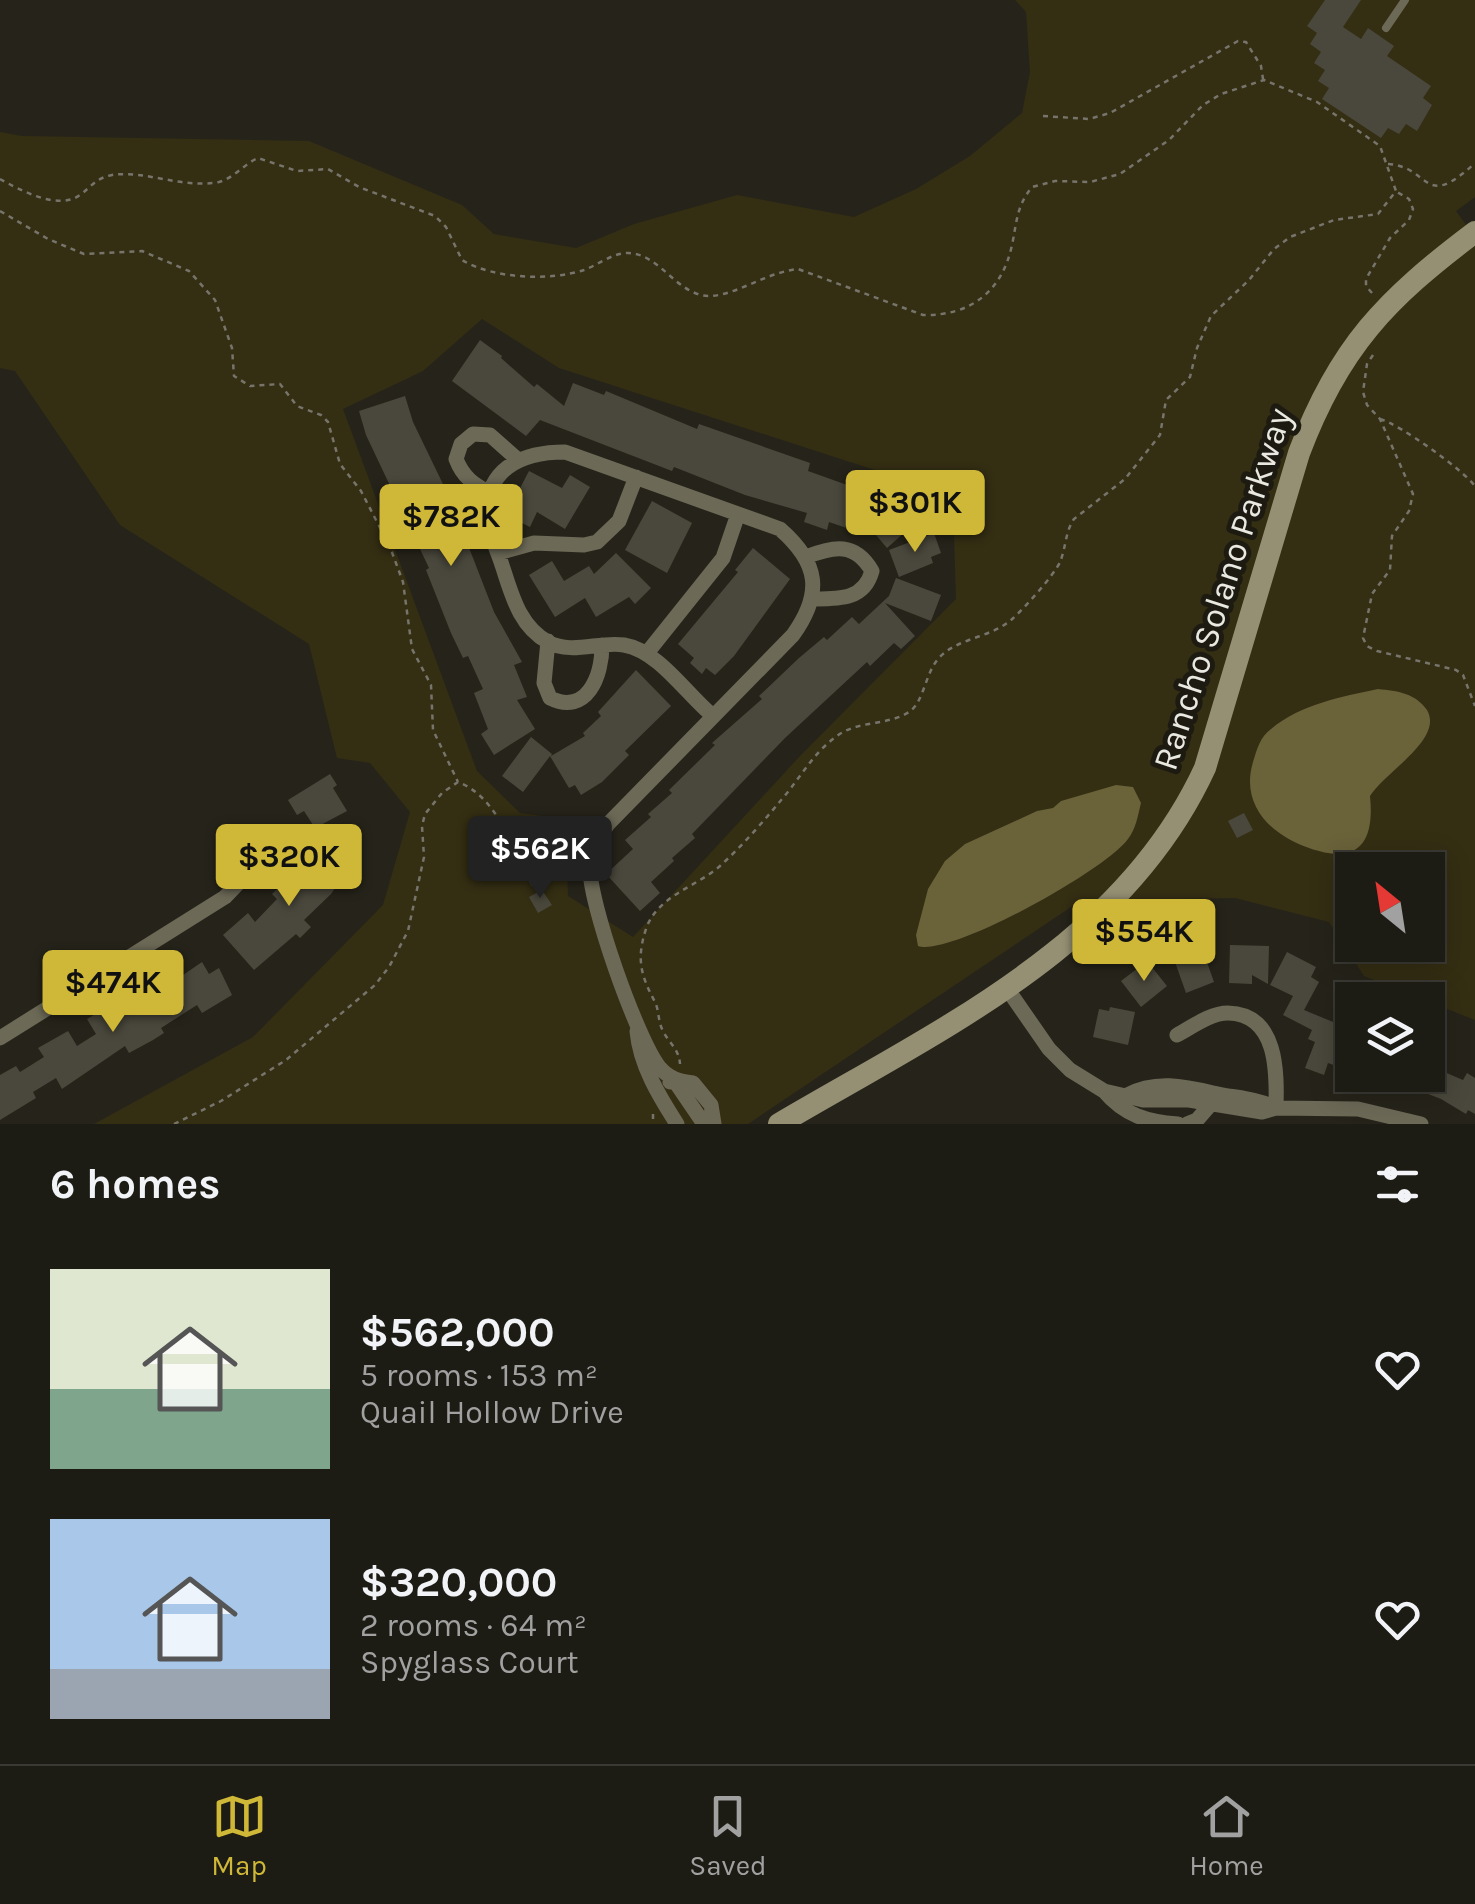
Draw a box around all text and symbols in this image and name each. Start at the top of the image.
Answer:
street label: Rancho Solano Parkway [1145,403,1300,775]
pin: $301K [845,470,985,555]
pin: $782K [381,484,521,569]
text: $301K [868,484,962,521]
text: $782K [402,498,500,535]
pin: $562K [470,816,610,901]
pin: $320K [219,824,359,909]
text: $562K [490,830,590,867]
text: $320K [238,838,340,875]
north arrow [1335,852,1445,962]
map controls [1335,852,1445,1092]
pin: $554K [1074,899,1214,984]
text: $554K [1094,913,1194,950]
pin: $474K [43,950,183,1035]
text: $474K [65,964,161,1001]
button: layers [1335,982,1445,1092]
icon: filters [1370,1157,1425,1212]
text: 6 homes [50,1159,220,1209]
text: $562,000 [360,1307,555,1357]
icon: home [130,1309,250,1429]
icon: heart [1370,1342,1425,1397]
text: 5 rooms · 153 m² [360,1357,598,1394]
text: Quail Hollow Drive [360,1394,624,1431]
text: $320,000 [360,1557,557,1607]
icon: home [130,1559,250,1679]
icon: heart [1370,1592,1425,1647]
text: 2 rooms · 64 m² [360,1607,587,1644]
text: Spyglass Court [360,1644,579,1681]
tab: Map [211,1789,267,1882]
tab: Saved [689,1789,767,1882]
tab: Home [1189,1789,1264,1882]

